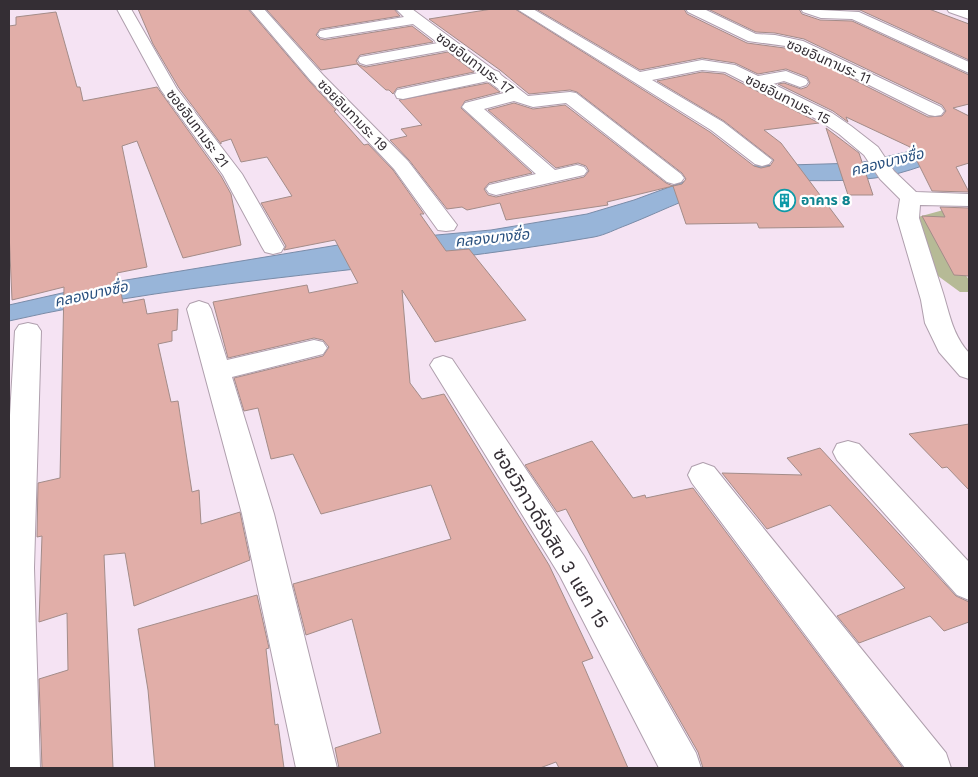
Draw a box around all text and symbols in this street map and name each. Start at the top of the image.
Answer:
street label: ซอยอินทามระ 17 [433,29,517,97]
street label: ซอยอินทามระ 11 [784,35,874,87]
street label: ซอยอินทามระ 15 [743,71,833,127]
street label: ซอยอินทามระ 19 [315,76,391,154]
street label: ซอยอินทามระ 21 [163,86,233,170]
water label: คลองบางซื่อ [848,142,927,180]
building icon: อาคาร 8 [773,188,797,212]
place label: อาคาร 8 [801,192,851,208]
water label: คลองบางซื่อ [454,223,531,251]
water label: คลองบางซื่อ [52,275,131,311]
street label: ซอยวิภาวดีรังสิต 3 แยก 15 [488,444,614,632]

